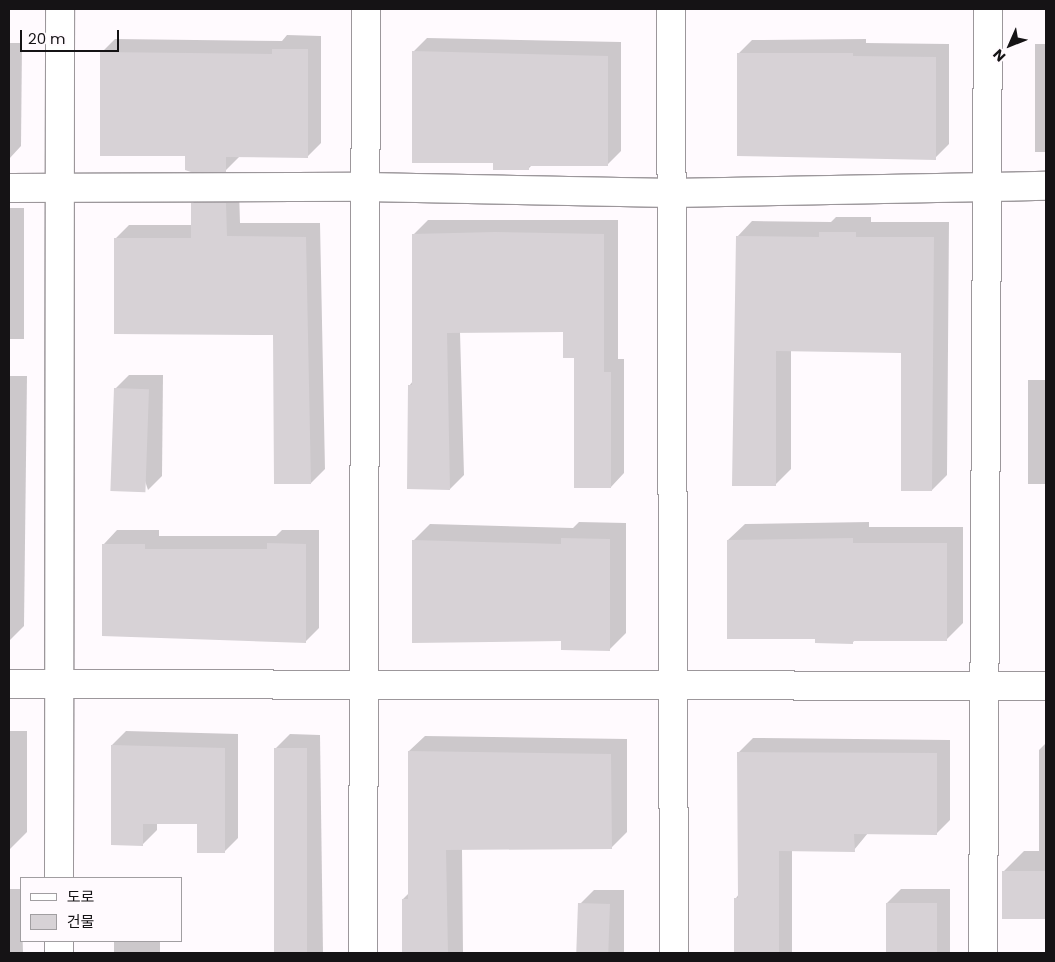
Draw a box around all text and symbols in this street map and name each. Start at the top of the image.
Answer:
scale bar [22,20,121,52]
north arrow [985,20,1035,70]
text: 20 m [28,28,66,49]
text: N [988,45,1010,66]
legend [20,877,182,942]
text: 도로 [67,886,95,907]
text: 건물 [67,911,95,932]

